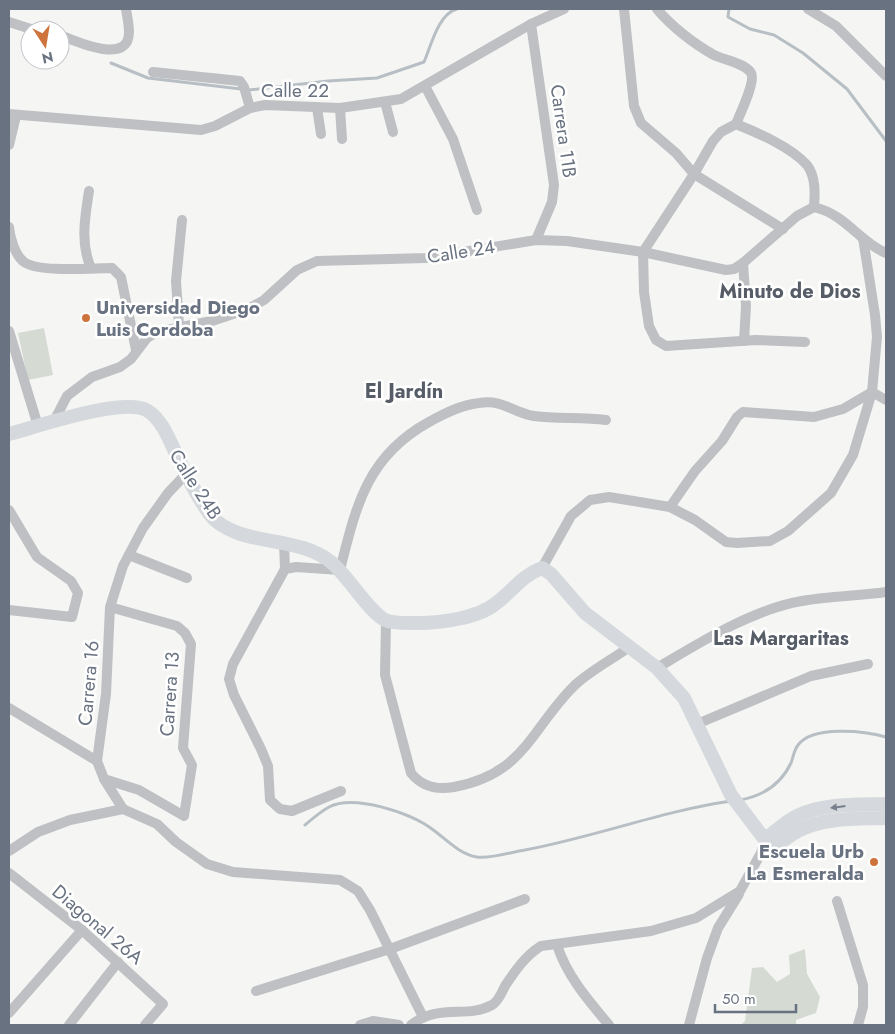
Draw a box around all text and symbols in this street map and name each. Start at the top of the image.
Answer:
north arrow [20,20,70,70]
text: N [40,47,55,69]
street label: Calle 22 [261,77,329,104]
street label: Carrera 11B [544,83,583,179]
street label: Calle 24 [425,233,497,270]
district label: Minuto de Dios [719,277,861,306]
place label: Universidad Diego Luis Cordoba [96,294,260,343]
marker: Universidad Diego Luis Cordoba [80,312,92,324]
district label: El Jardín [365,377,443,406]
street label: Calle 24B [163,444,228,525]
district label: Las Margaritas [713,624,849,653]
street label: Carrera 16 [71,639,106,727]
street label: Carrera 13 [153,651,186,737]
one-way arrow [829,803,845,811]
place label: Escuela Urb La Esmeralda [746,838,864,887]
marker: Escuela Urb La Esmeralda [868,856,880,868]
street label: Diagonal 26A [46,878,149,971]
scale bar [715,982,796,1014]
text: 50 m [722,988,756,1010]

